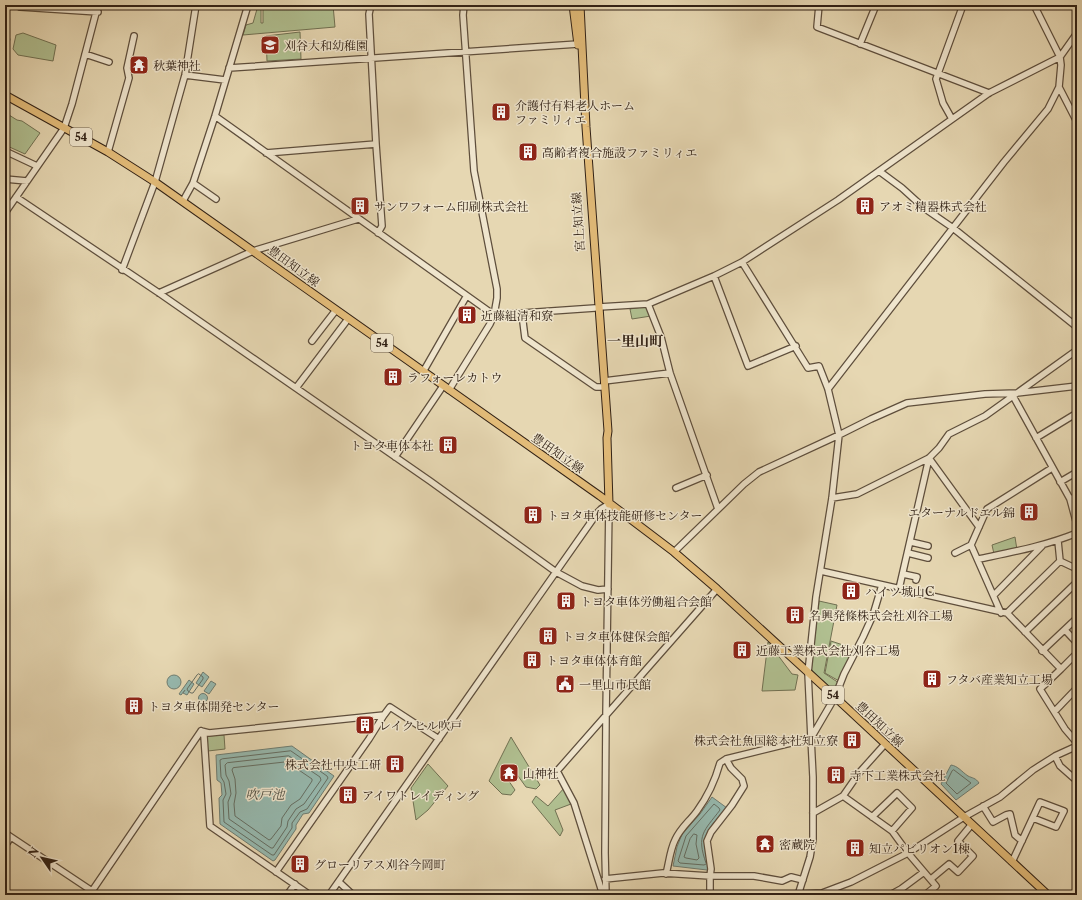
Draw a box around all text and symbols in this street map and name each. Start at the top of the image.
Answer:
school or university icon: 刈谷大和幼稚園 [259,34,281,56]
place label: 刈谷大和幼稚園 [284,38,368,53]
temple icon: 秋葉神社 [128,54,150,76]
place label: 秋葉神社 [153,58,201,73]
place label: 介護付有料老人ホーム ファミリィエ [515,98,635,127]
building icon: 介護付有料老人ホーム ファミリィエ [490,101,512,123]
road number: 54 [70,128,92,146]
building icon: 高齢者複合施設ファミリィエ [517,141,539,163]
place label: 高齢者複合施設ファミリィエ [542,145,697,160]
street label: 宮上知立線 [568,192,588,252]
building icon: サンワフォーム印刷株式会社 [349,195,371,217]
building icon: アオミ精器株式会社 [854,195,876,217]
place label: サンワフォーム印刷株式会社 [374,199,529,214]
place label: アオミ精器株式会社 [879,199,987,214]
street label: 豊田知立線 [265,242,323,290]
building icon: 近藤組清和寮 [456,304,478,326]
place label: 近藤組清和寮 [481,308,553,323]
district label: 一里山町 [607,332,664,350]
road number: 54 [371,334,393,352]
building icon: ラフォーレカトウ [382,366,404,388]
place label: ラフォーレカトウ [407,370,502,385]
street label: 豊田知立線 [529,430,587,476]
building icon: トヨタ車体本社 [437,434,459,456]
place label: トヨタ車体本社 [350,438,434,453]
building icon: エターナルドエル錦 [1018,501,1040,523]
building icon: トヨタ車体技能研修センター [522,504,544,526]
place label: エターナルドエル錦 [908,505,1015,520]
place label: トヨタ車体技能研修センター [547,508,703,523]
building icon: ハイツ城山C [840,580,862,602]
place label: ハイツ城山C [865,584,934,599]
building icon: トヨタ車体労働組合会館 [555,590,577,612]
place label: トヨタ車体労働組合会館 [580,594,712,609]
building icon: 名興発條株式会社刈谷工場 [784,604,806,626]
place label: 名興発條株式会社刈谷工場 [809,608,953,623]
building icon: トヨタ車体健保会館 [537,625,559,647]
place label: トヨタ車体健保会館 [562,629,670,644]
building icon: 近藤工業株式会社刈谷工場 [731,639,753,661]
place label: 近藤工業株式会社刈谷工場 [756,643,900,658]
building icon: トヨタ車体体育館 [521,649,543,671]
place label: トヨタ車体体育館 [546,653,642,668]
building icon: フタバ産業知立工場 [921,668,943,690]
place label: フタバ産業知立工場 [946,672,1053,687]
public building icon: 一里山市民館 [554,673,576,695]
place label: 一里山市民館 [579,677,651,692]
road number: 54 [822,686,844,704]
building icon: トヨタ車体開発センター [123,695,145,717]
street label: 豊田知立線 [853,698,907,750]
place label: トヨタ車体開発センター [148,699,280,714]
building icon: レイクヒル吹戸 [354,714,376,736]
place label: レイクヒル吹戸 [379,718,462,733]
building icon: 株式会社魚国総本社知立寮 [841,729,863,751]
place label: 株式会社魚国総本社知立寮 [694,733,838,748]
building icon: 株式会社中央工研 [384,753,406,775]
place label: 株式会社中央工研 [285,757,381,772]
temple icon: 山神社 [498,762,520,784]
building icon: 寺下工業株式会社 [825,764,847,786]
place label: 山神社 [523,766,559,781]
place label: 寺下工業株式会社 [850,768,946,783]
building icon: アイワトレイディング [337,784,359,806]
water label: 吹戸池 [245,786,286,802]
place label: アイワトレイディング [362,788,479,803]
temple icon: 密蔵院 [754,833,776,855]
place label: 密蔵院 [779,837,815,852]
building icon: 知立パビリオン1棟 [844,837,866,859]
north arrow [22,838,62,878]
place label: 知立パビリオン1棟 [869,841,970,856]
text: N [25,844,42,860]
building icon: グローリアス刈谷今岡町 [289,853,311,875]
place label: グローリアス刈谷今岡町 [314,857,446,872]

